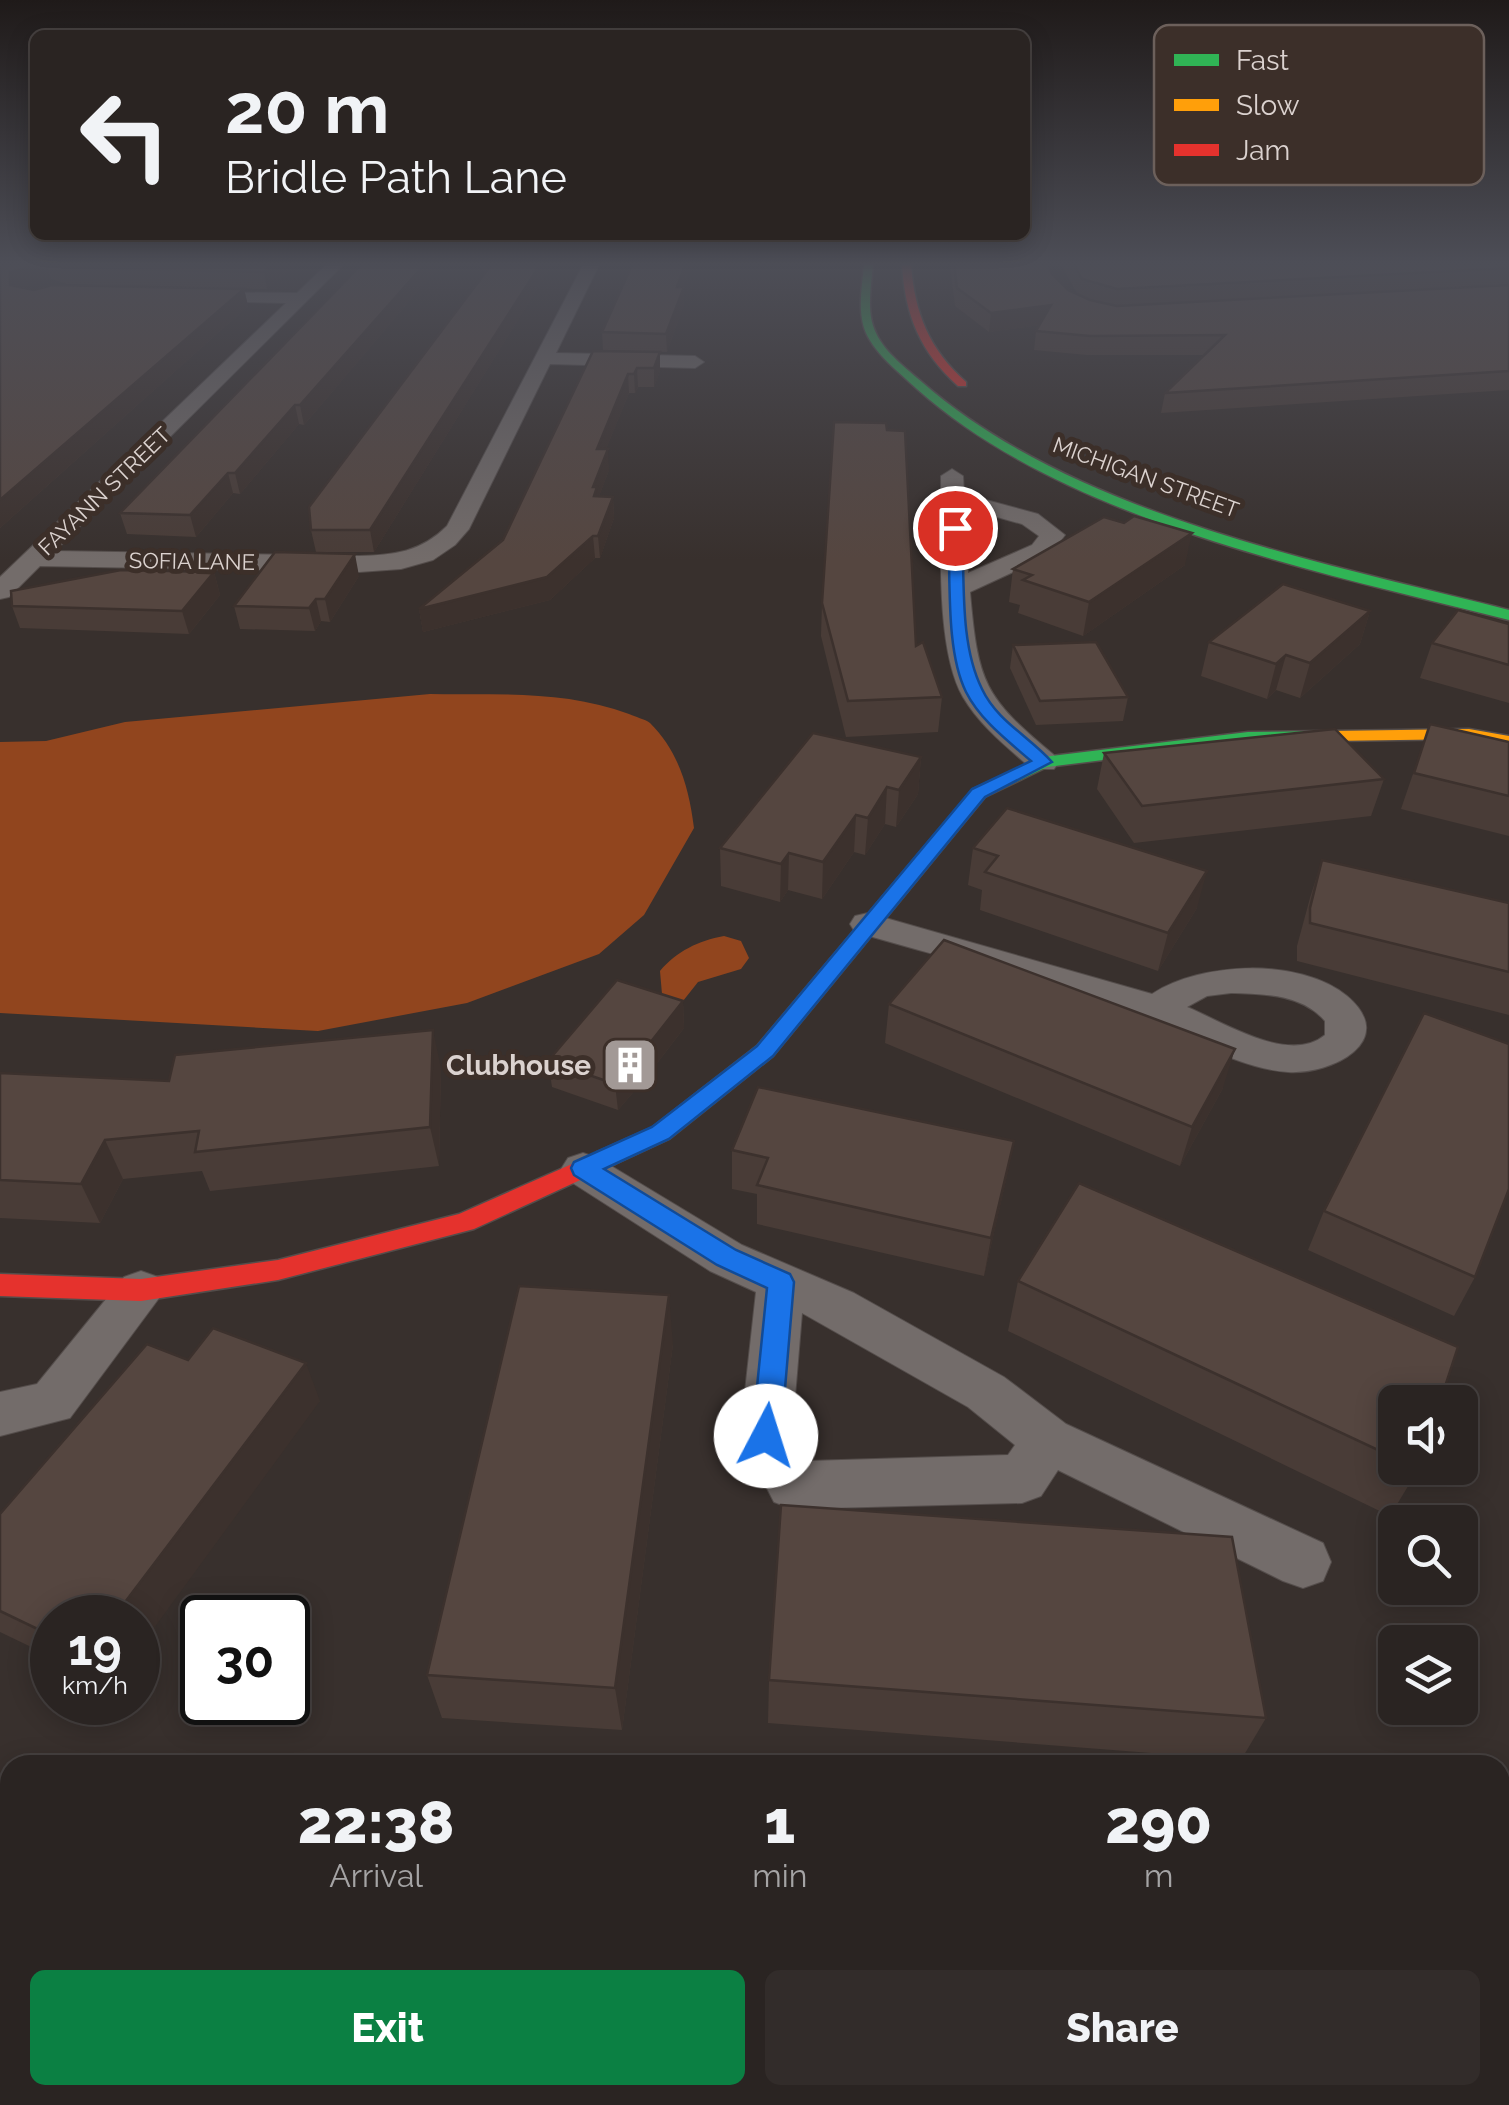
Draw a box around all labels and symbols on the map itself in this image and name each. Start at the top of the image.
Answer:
legend [1154,25,1484,185]
text: Fast [1236,44,1289,77]
text: Slow [1236,89,1300,122]
text: Jam [1236,134,1290,167]
street label: FAYANN STREET [33,421,176,560]
street label: MICHIGAN STREET [1049,431,1243,523]
pin [913,486,998,571]
street label: SOFIA LANE [129,547,255,575]
building icon: Clubhouse [600,1035,660,1095]
place label: Clubhouse [446,1049,591,1082]
position arrow [714,1384,818,1488]
speed limit sign: 30 [180,1595,310,1725]

